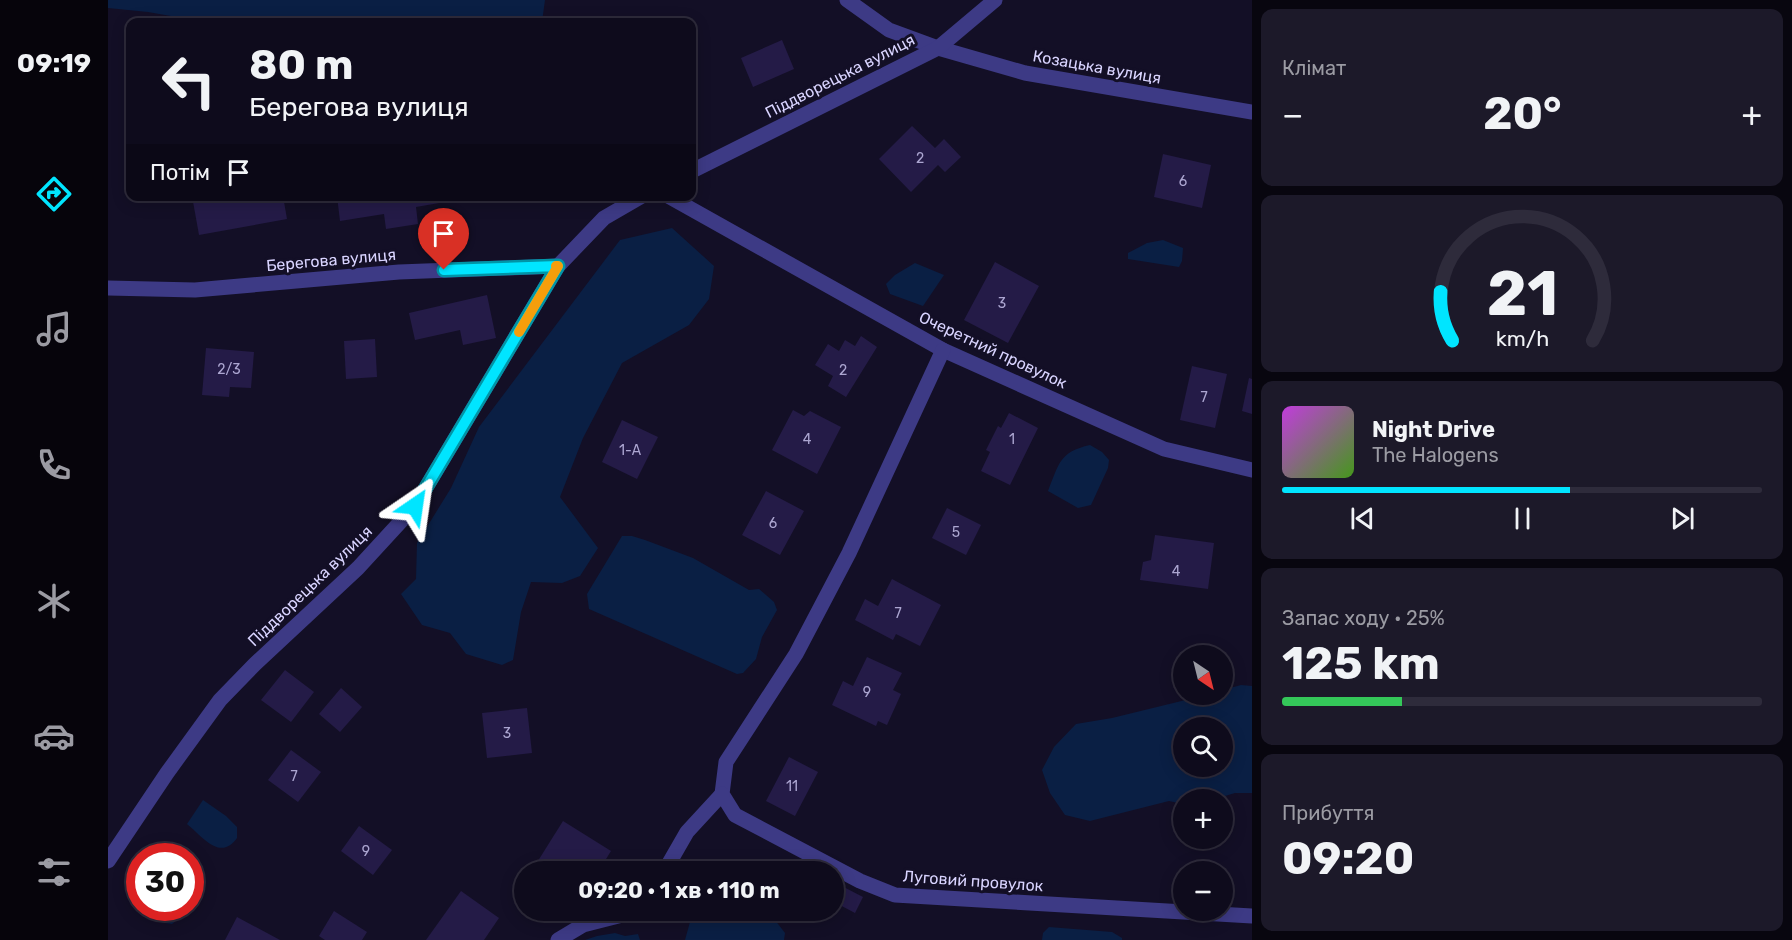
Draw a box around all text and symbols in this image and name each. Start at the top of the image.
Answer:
street label: Піддворецька вулиця [762,30,918,122]
text: 80 m [249,40,353,90]
icon: left [150,42,228,120]
street label: Козацька вулиця [1031,46,1163,88]
text: 09:19 [17,47,91,79]
text: Клімат [1282,56,1346,80]
text: 20° [1483,87,1562,140]
text: Берегова вулиця [249,91,469,123]
text: − [1282,95,1303,134]
text: + [1741,95,1762,134]
house number: 2 [916,150,924,167]
icon: arrive [222,156,255,189]
text: Потім [150,159,210,186]
icon: directions [33,173,75,215]
house number: 6 [1179,173,1187,190]
pin [418,208,469,270]
icon: arrive [427,217,460,250]
street label: Берегова вулиця [265,245,397,275]
text: 21 [1486,257,1558,331]
house number: 3 [998,295,1006,312]
street label: Очеретний провулок [916,307,1070,393]
icon: music [33,308,75,350]
text: km/h [1495,326,1549,351]
house number: 2/3 [217,361,241,378]
house number: 2 [839,362,847,379]
house number: 7 [1200,389,1208,406]
text: Night Drive [1372,416,1495,443]
house number: 4 [803,431,812,448]
house number: 1 [1009,431,1015,448]
house number: 1-А [619,442,642,459]
text: The Halogens [1372,443,1499,467]
icon: phone [33,444,75,486]
position arrow [383,474,447,538]
icon: previous [1346,502,1379,535]
icon: pause [1506,502,1539,535]
icon: next [1666,502,1699,535]
house number: 6 [769,515,777,532]
street label: Піддворецька вулиця [244,522,376,650]
house number: 5 [952,524,960,541]
house number: 4 [1172,563,1181,580]
icon: climate [33,580,75,622]
house number: 7 [894,605,902,622]
text: Запас ходу · 25% [1282,606,1445,630]
text: 125 km [1282,637,1440,690]
north arrow [1173,645,1233,705]
map controls [1173,645,1233,921]
house number: 9 [863,684,871,701]
icon: car [33,715,75,757]
button: search [1173,717,1233,777]
house number: 3 [503,725,511,742]
house number: 7 [290,768,298,785]
house number: 11 [786,778,798,795]
button: + [1173,789,1233,849]
text: Прибуття [1282,801,1374,825]
text: 09:20 [1282,832,1414,885]
speed limit sign: 30 [126,843,204,921]
house number: 9 [362,843,370,860]
icon: filters [33,851,75,893]
button: − [1173,861,1233,921]
street label: Луговий провулок [902,867,1044,895]
text: 09:20 · 1 хв · 110 m [578,877,780,904]

